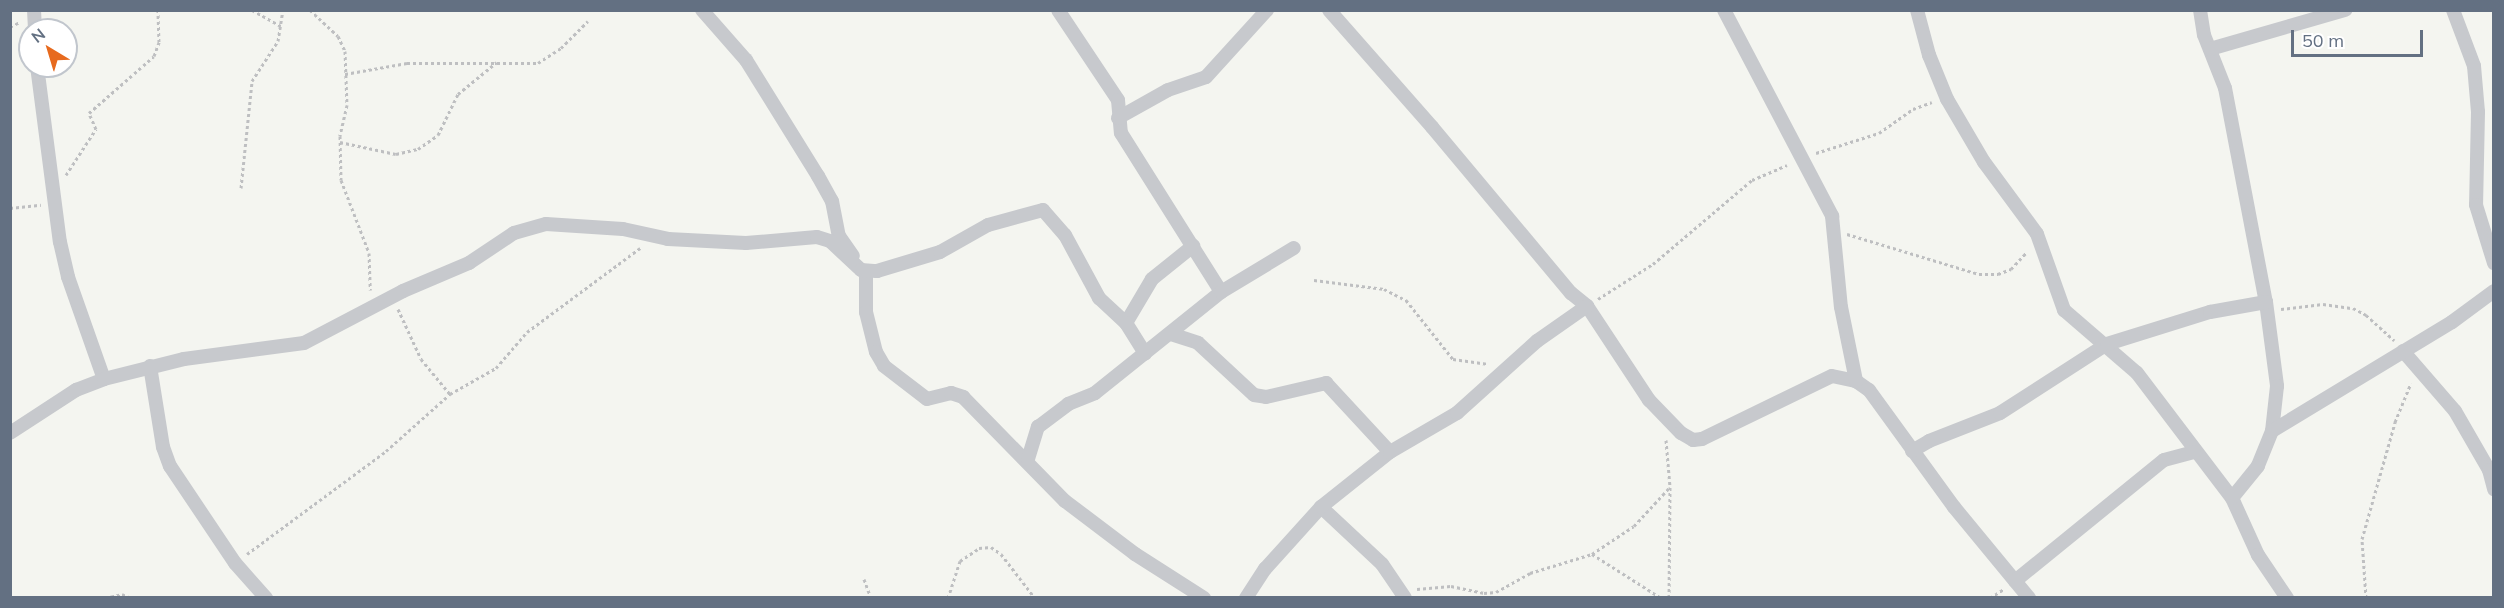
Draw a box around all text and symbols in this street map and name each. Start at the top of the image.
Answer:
north arrow [18,18,78,78]
scale bar [2294,18,2426,56]
text: N [27,24,49,47]
text: 50 m [2302,29,2344,52]

